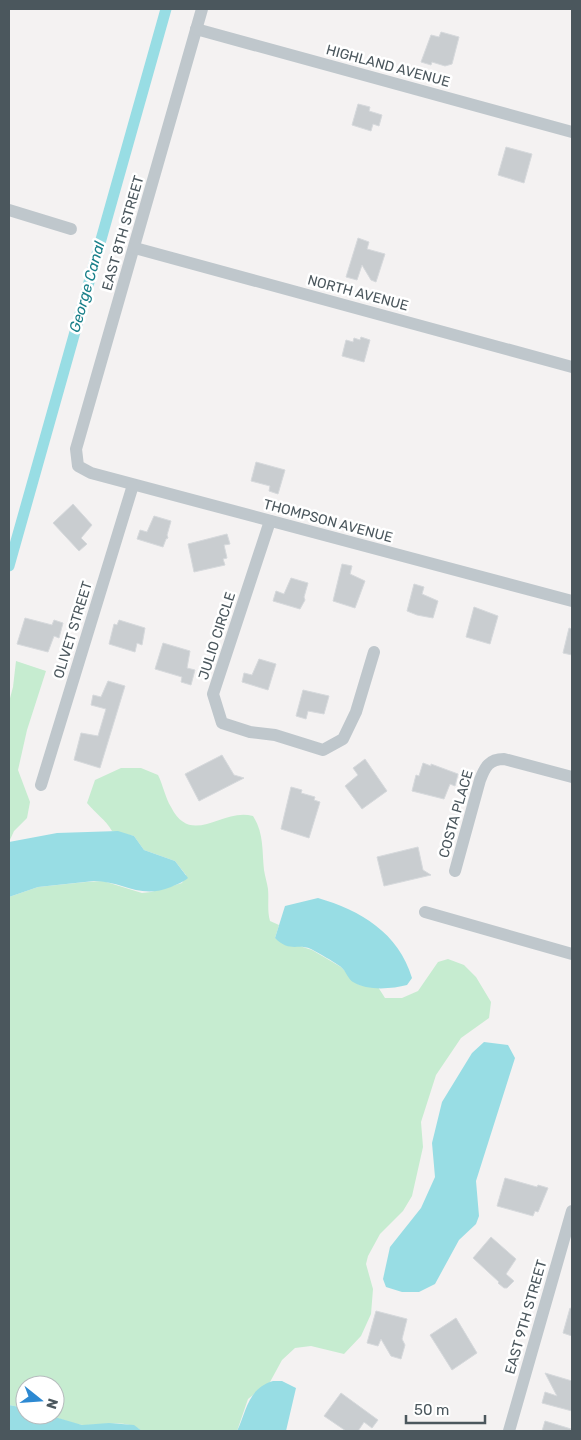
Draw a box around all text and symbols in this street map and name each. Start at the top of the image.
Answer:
street label: HIGHLAND AVENUE [324,41,452,91]
street label: EAST 8TH STREET [98,174,148,292]
water label: George Canal [65,239,109,335]
street label: NORTH AVENUE [306,271,410,315]
street label: THOMPSON AVENUE [262,496,394,546]
street label: OLIVET STREET [50,579,96,681]
street label: JULIO CIRCLE [195,590,239,682]
street label: COSTA PLACE [435,768,477,860]
street label: EAST 9TH STREET [502,1258,550,1376]
north arrow [15,1375,65,1425]
scale bar [406,1392,485,1424]
text: N [42,1396,62,1411]
text: 50 m [414,1401,449,1419]

